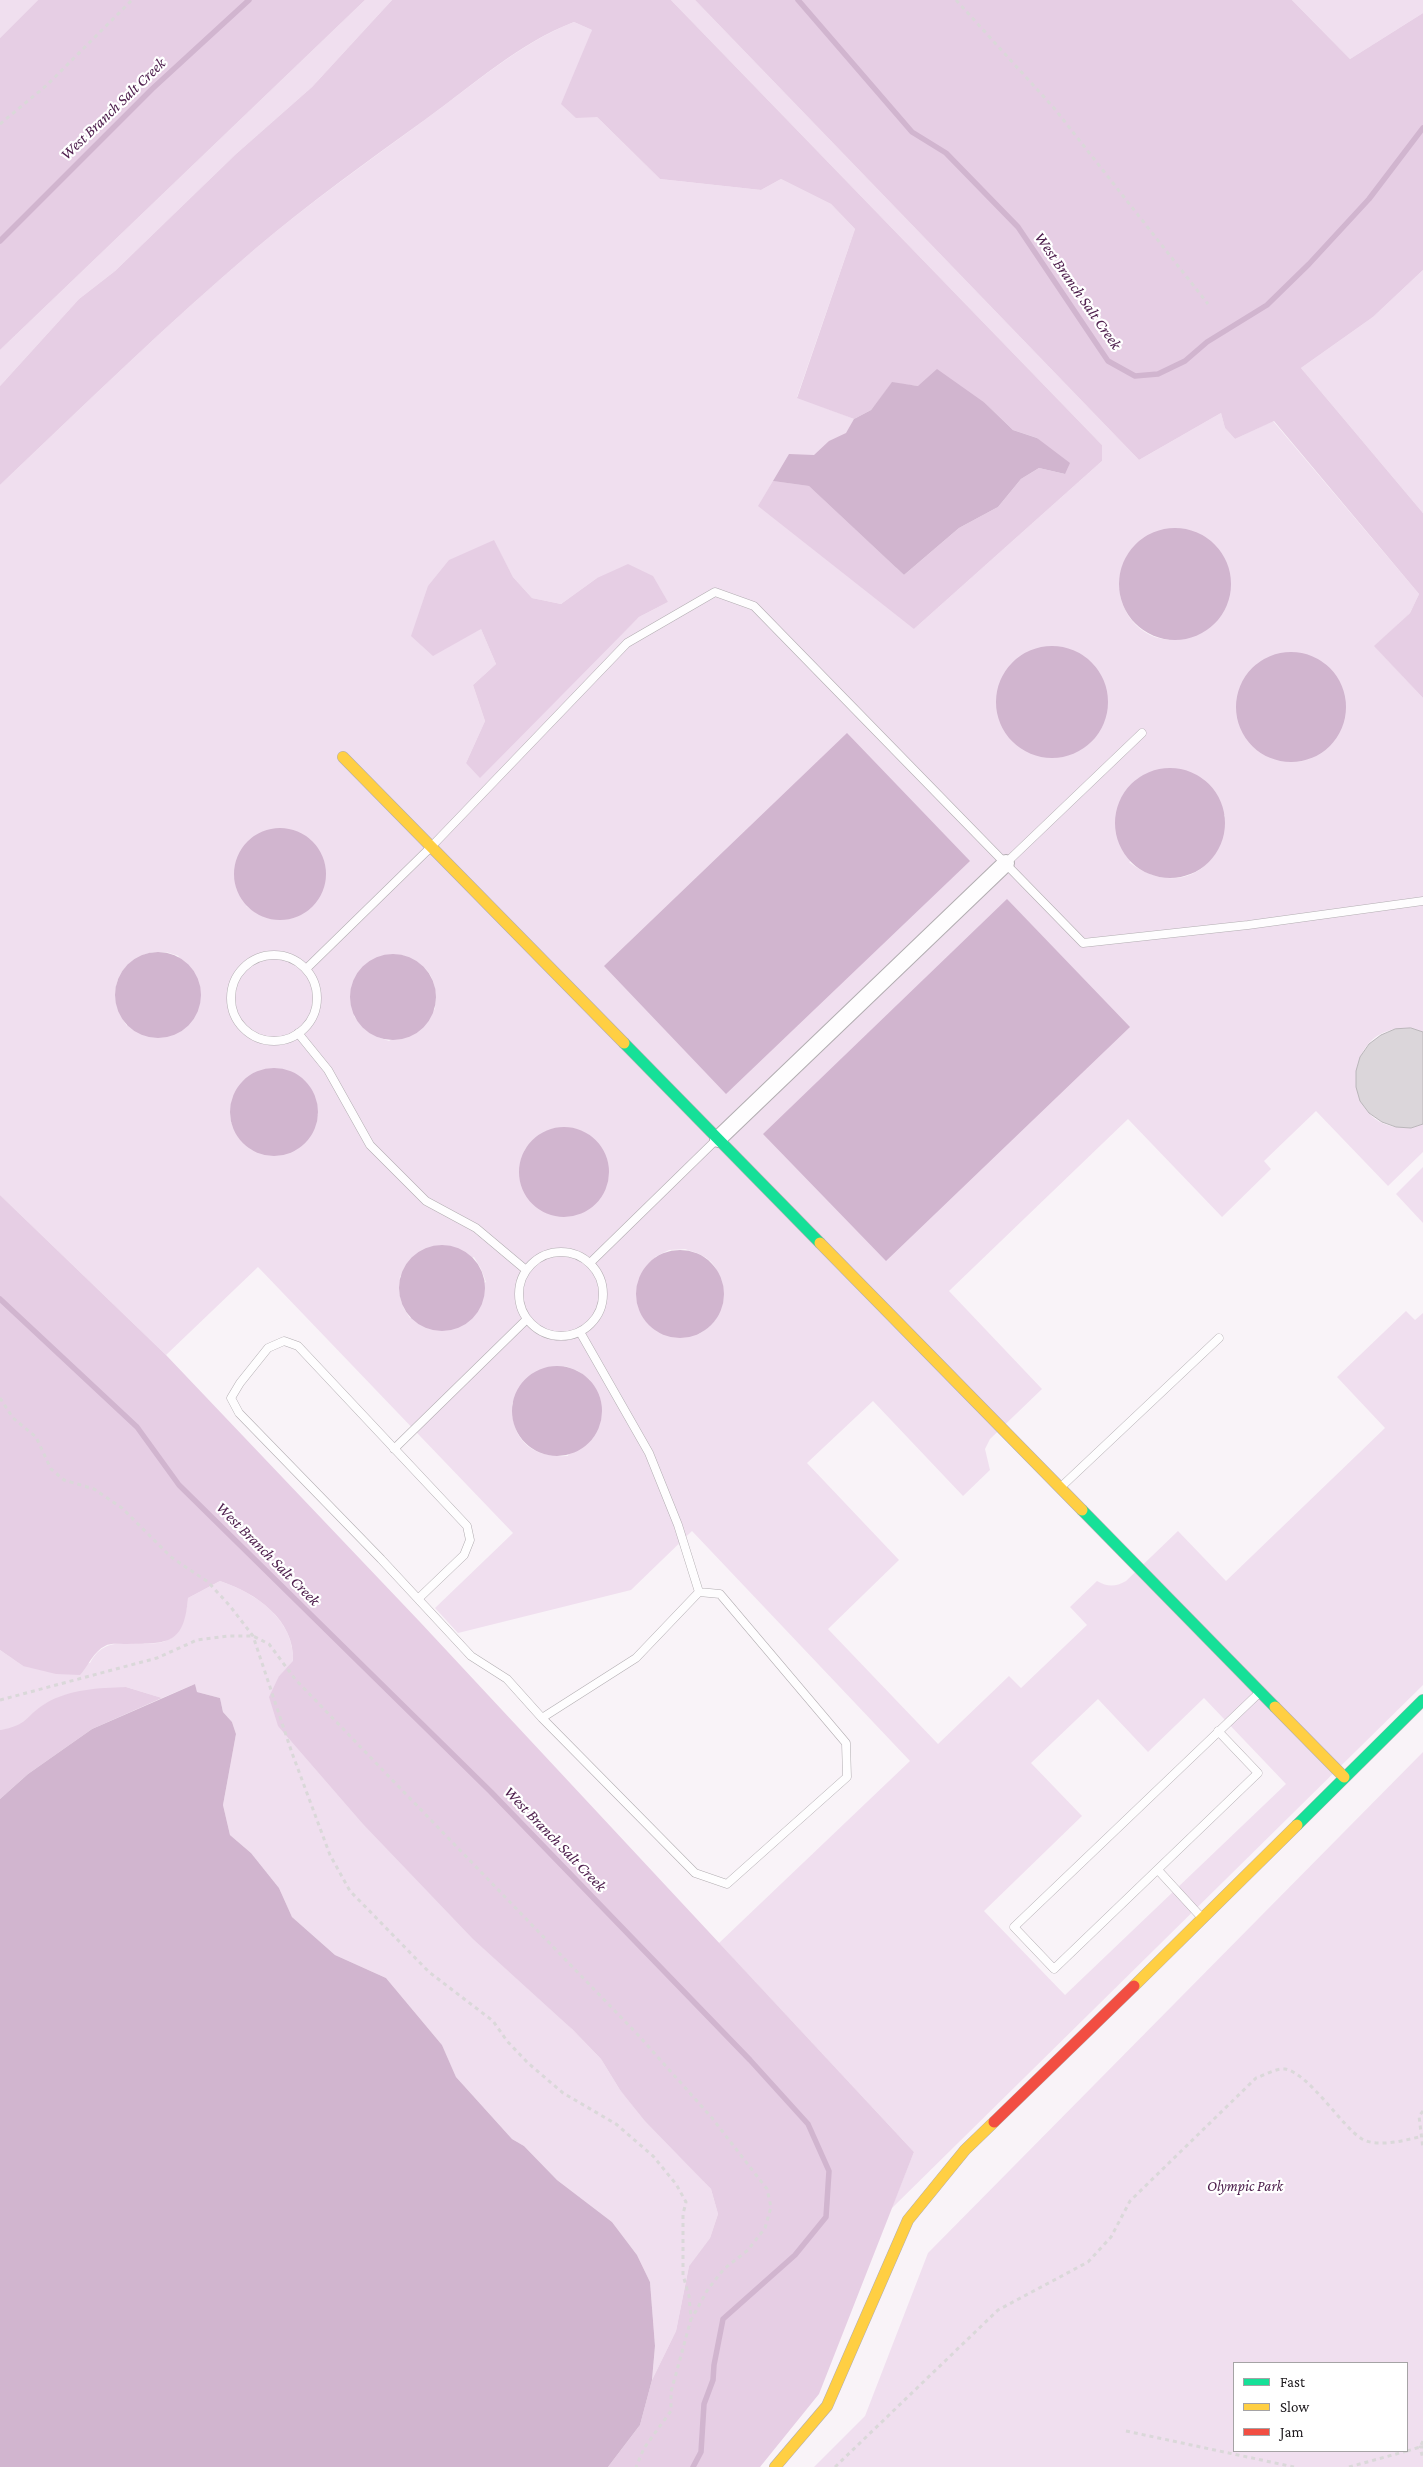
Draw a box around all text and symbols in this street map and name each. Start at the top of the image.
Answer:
water label: West Branch Salt Creek [56,54,170,164]
water label: West Branch Salt Creek [1030,229,1126,353]
water label: West Branch Salt Creek [212,1498,324,1610]
water label: West Branch Salt Creek [500,1782,610,1896]
park label: Olympic Park [1207,2177,1283,2195]
legend [1233,2362,1408,2452]
text: Fast [1280,2374,1305,2390]
text: Slow [1280,2399,1309,2415]
text: Jam [1280,2424,1303,2440]

